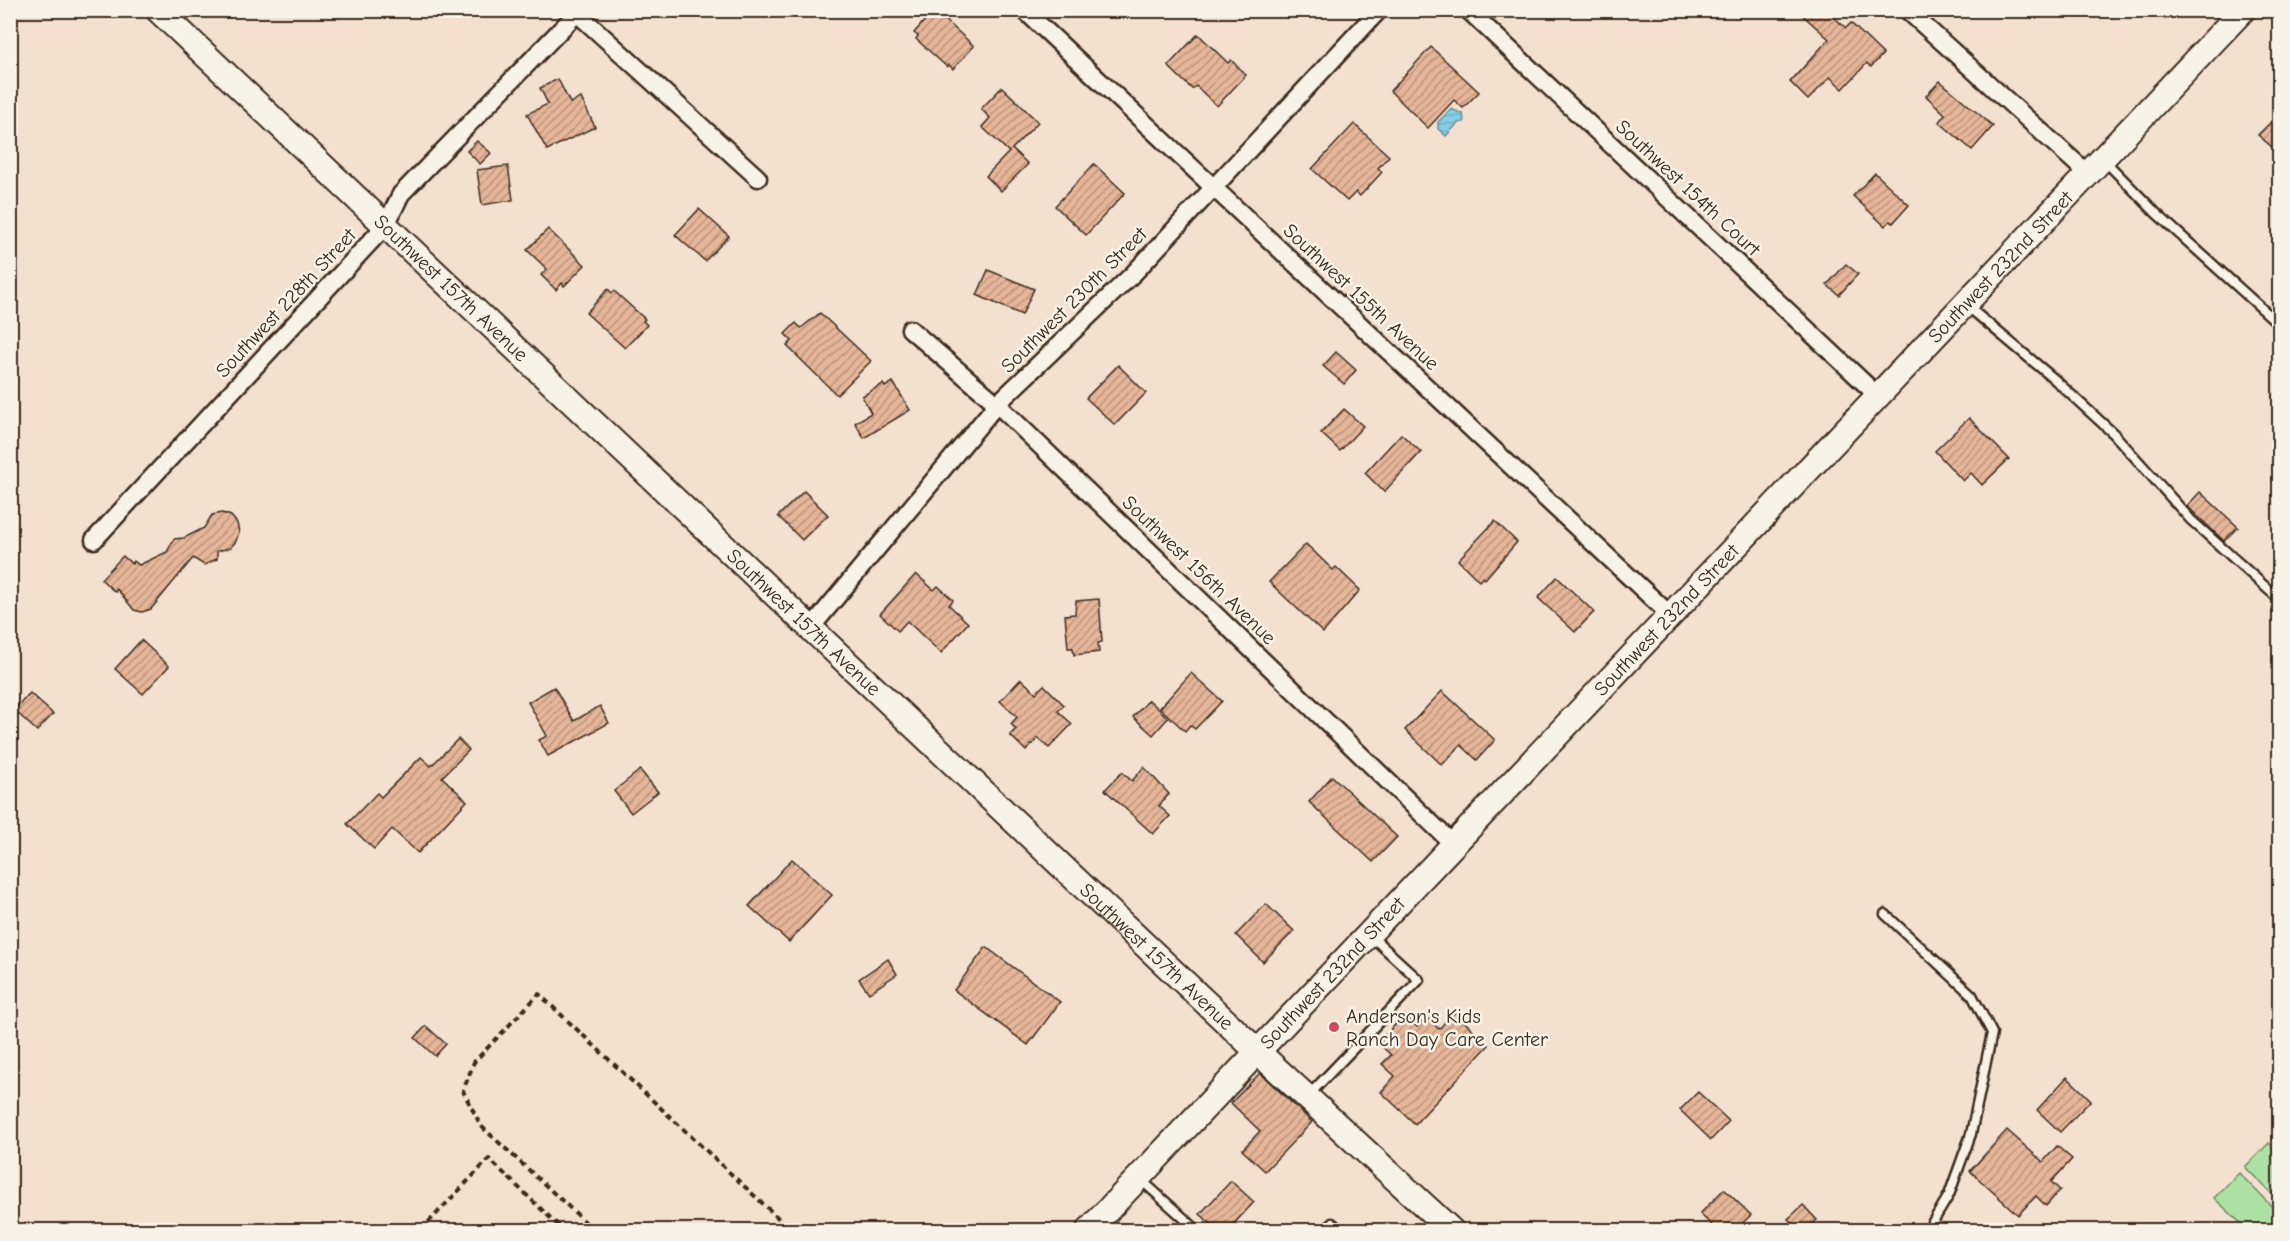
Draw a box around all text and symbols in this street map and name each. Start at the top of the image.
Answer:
street label: Southwest 154th Court [1611,115,1766,262]
street label: Southwest 232nd Street [1923,185,2078,347]
street label: Southwest 157th Avenue [370,210,533,366]
street label: Southwest 155th Avenue [1278,219,1444,375]
street label: Southwest 230th Street [996,221,1153,378]
street label: Southwest 228th Street [211,223,362,382]
street label: Southwest 156th Avenue [1118,491,1280,649]
street label: Southwest 232nd Street [1589,538,1744,700]
street label: Southwest 157th Avenue [722,544,886,700]
street label: Southwest 157th Avenue [1075,878,1239,1034]
street label: Southwest 232nd Street [1255,891,1410,1053]
place label: Anderson's Kids Ranch Day Care Center [1346,1005,1548,1051]
marker: Anderson's Kids Ranch Day Care Center [1327,1020,1341,1034]

